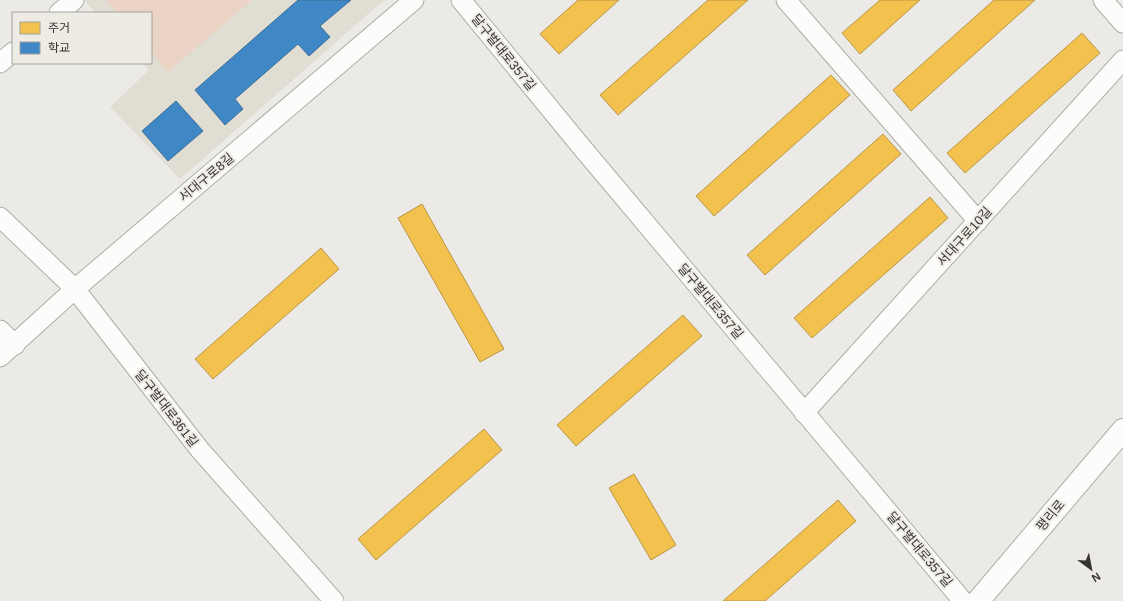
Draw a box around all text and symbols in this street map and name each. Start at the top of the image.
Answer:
street label: 달구벌대로357길 [468,11,539,93]
legend [12,12,152,64]
text: 주거 [48,21,70,35]
text: 학교 [48,41,70,55]
street label: 서대구로8길 [176,150,237,205]
street label: 서대구로10길 [934,204,995,269]
street label: 달구벌대로357길 [675,261,746,342]
street label: 달구벌대로361길 [132,367,201,450]
street label: 평리로 [1033,497,1068,534]
street label: 달구벌대로357길 [884,509,955,590]
north arrow [1071,549,1111,589]
text: N [1090,570,1103,585]

